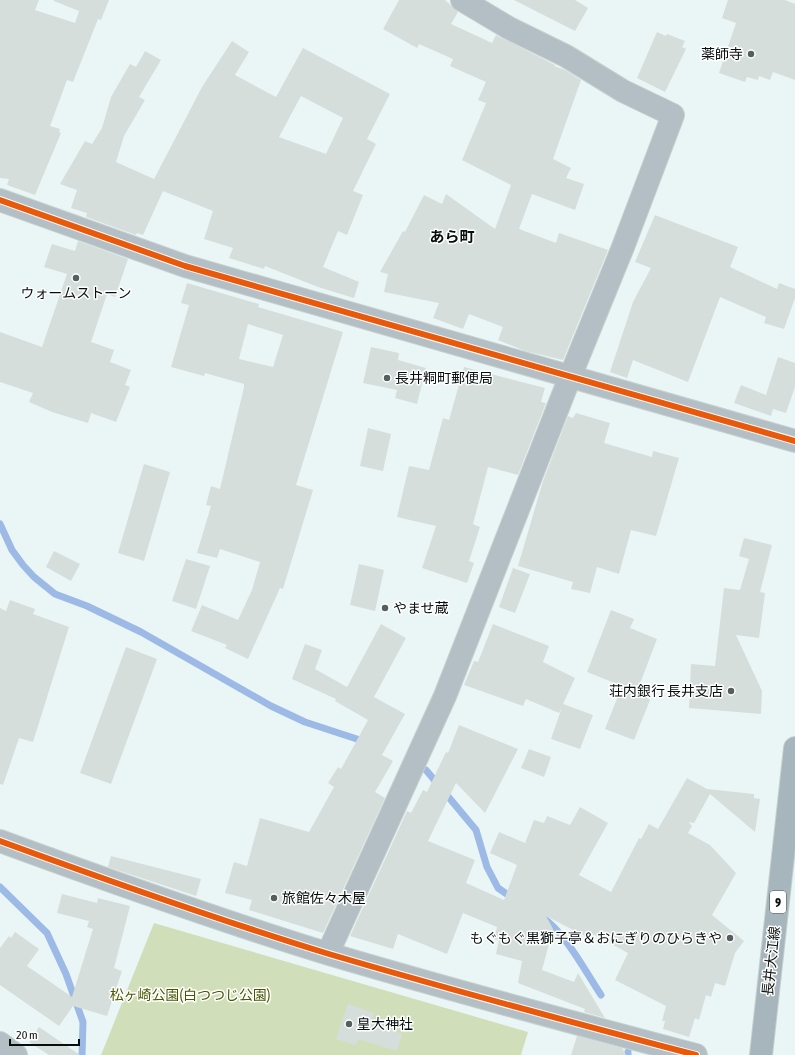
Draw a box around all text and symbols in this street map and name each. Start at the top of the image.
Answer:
place label: 薬師寺 [701,46,743,62]
marker: 薬師寺 [746,49,756,59]
district label: あら町 [429,228,475,245]
marker: ウォームストーン [71,273,81,283]
place label: ウォームストーン [21,285,131,301]
place label: 長井粡町郵便局 [395,370,493,386]
marker: 長井粡町郵便局 [382,373,392,383]
place label: やませ蔵 [393,600,449,616]
marker: やませ蔵 [380,603,390,613]
place label: 荘内銀行 長井支店 [609,683,723,699]
marker: 荘内銀行 長井支店 [726,686,736,696]
place label: 旅館佐々木屋 [282,890,366,906]
road number: 9 [770,891,786,913]
marker: 旅館佐々木屋 [269,893,279,903]
street label: 長井大江線 [759,925,783,997]
place label: もぐもぐ黒獅子亭＆おにぎりのひらきや [470,930,722,946]
marker: もぐもぐ黒獅子亭＆おにぎりのひらきや [725,933,735,943]
park label: 松ヶ崎公園(白つつじ公園) [110,987,270,1003]
place label: 皇大神社 [357,1016,413,1032]
marker: 皇大神社 [344,1019,354,1029]
scale bar [10,1021,79,1047]
text: 20 m [16,1028,38,1042]

